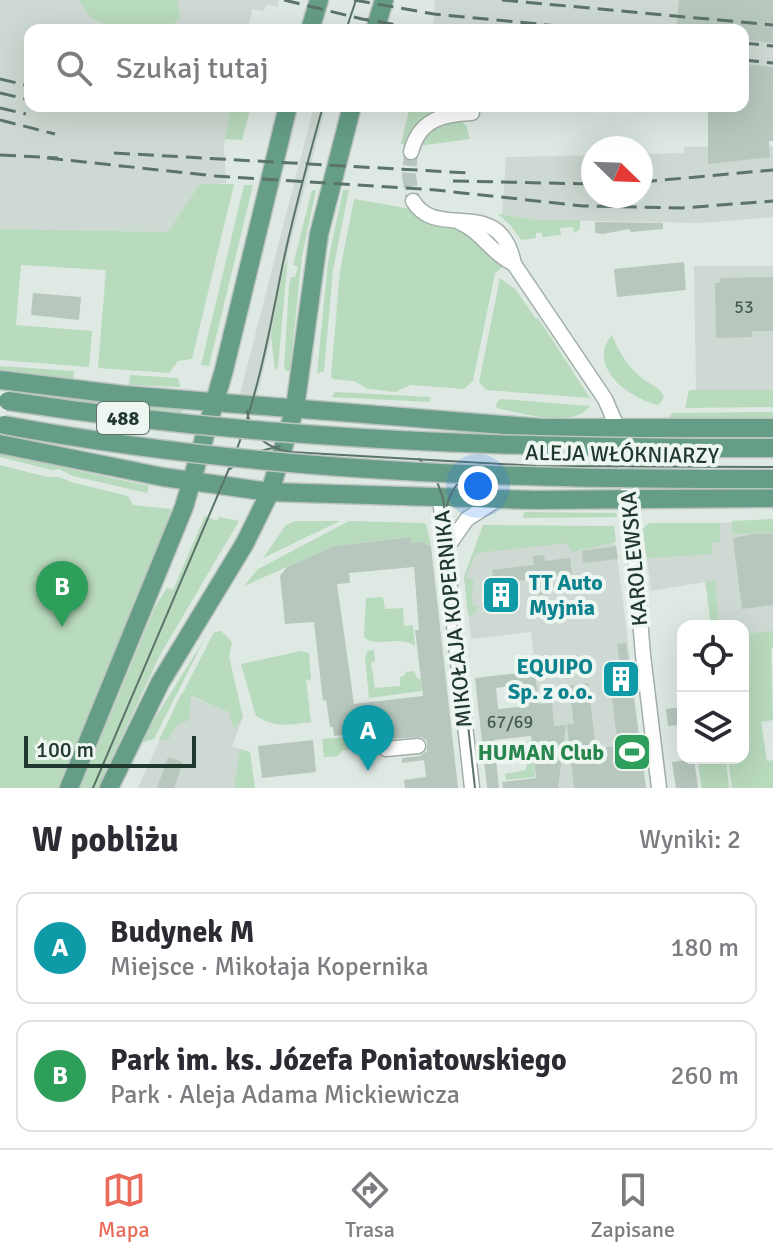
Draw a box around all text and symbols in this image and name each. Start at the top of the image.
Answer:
search box [24,24,749,112]
icon: search [52,46,96,90]
text: Szukaj tutaj [116,50,269,87]
north arrow [581,136,653,208]
house number: 53 [734,296,754,318]
road number: 488 [97,402,149,434]
street label: ALEJA WŁÓKNIARZY [525,439,719,469]
your location [458,466,498,506]
street label: KAROLEWSKA [615,490,653,627]
street label: MIKOŁAJA KOPERNIKA [428,509,478,729]
pin: B [36,561,88,627]
place label: TT Auto Myjnia [529,569,603,621]
building icon: TT Auto Myjnia [480,574,522,616]
map controls [677,620,749,764]
button: locate [677,620,749,692]
place label: EQUIPO Sp. z o.o. [508,653,593,705]
building icon: EQUIPO Sp. z o.o. [600,658,642,700]
button: layers [677,692,749,764]
pin: A [342,705,394,771]
house number: 67/69 [487,711,533,733]
sports icon: HUMAN Club [611,731,653,773]
scale bar [24,732,196,768]
text: 100 m [36,736,94,763]
place label: HUMAN Club [478,739,604,766]
text: W pobliżu [32,819,179,861]
text: Wyniki: 2 [639,824,741,856]
text: Budynek M [110,914,255,951]
text: A [52,932,68,964]
text: 180 m [670,932,739,964]
text: Miejsce · Mikołaja Kopernika [110,951,429,983]
text: Park im. ks. Józefa Poniatowskiego [110,1042,567,1079]
text: B [52,1060,68,1092]
text: 260 m [670,1060,739,1092]
text: Park · Aleja Adama Mickiewicza [110,1079,460,1111]
tab: Mapa [98,1168,150,1243]
tab: Trasa [345,1168,395,1243]
tab: Zapisane [591,1168,675,1243]

